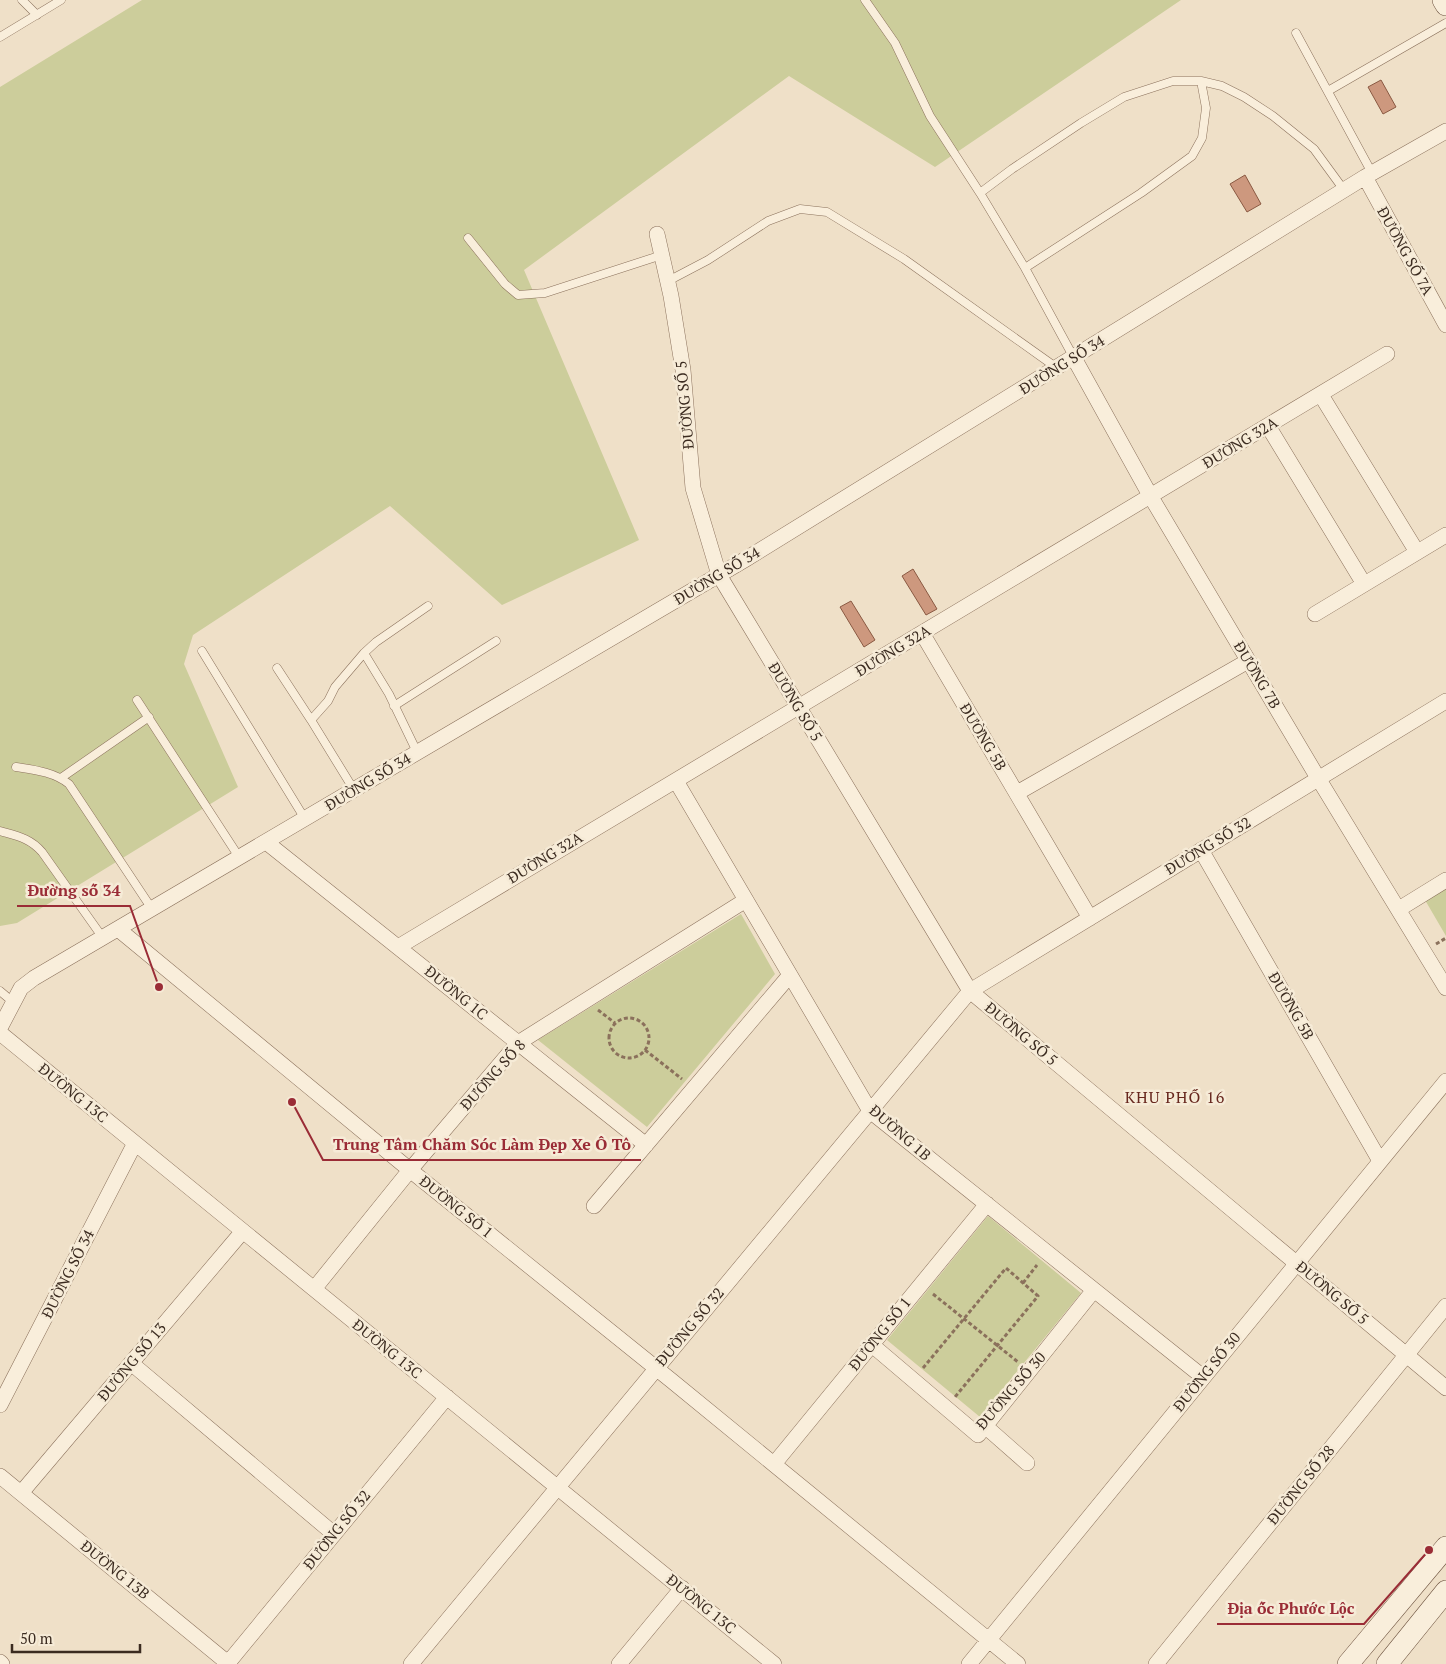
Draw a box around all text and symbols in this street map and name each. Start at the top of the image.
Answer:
street label: ĐƯỜNG SỐ 7A [1373,203,1439,299]
street label: ĐƯỜNG SỐ 34 [1015,330,1108,398]
street label: ĐƯỜNG SỐ 5 [670,360,698,450]
street label: ĐƯỜNG 32A [1198,411,1281,472]
street label: ĐƯỜNG SỐ 34 [670,542,763,609]
street label: ĐƯỜNG 32A [851,619,934,680]
street label: ĐƯỜNG 7B [1230,637,1286,712]
street label: ĐƯỜNG SỐ 5 [764,658,827,745]
street label: ĐƯỜNG 5B [956,699,1012,774]
street label: ĐƯỜNG SỐ 34 [321,748,414,815]
street label: ĐƯỜNG SỐ 32 [1161,812,1254,879]
street label: ĐƯỜNG 32A [503,826,586,887]
callout: Đường số 34 [17,875,130,906]
text: Đường số 34 [27,879,121,901]
street label: ĐƯỜNG 1C [421,961,492,1024]
street label: ĐƯỜNG 5B [1264,968,1319,1043]
street label: ĐƯỜNG SỐ 5 [981,997,1062,1069]
street label: ĐƯỜNG SỐ 8 [455,1035,529,1114]
street label: ĐƯỜNG 13C [35,1058,112,1126]
district label: KHU PHỐ 16 [1125,1086,1225,1108]
street label: ĐƯỜNG 1B [866,1100,936,1164]
callout: Trung Tâm Chăm Sóc Làm Đẹp Xe Ô Tô [323,1129,641,1160]
text: Trung Tâm Chăm Sóc Làm Đẹp Xe Ô Tô [333,1133,631,1155]
street label: ĐƯỜNG SỐ 1 [416,1170,497,1242]
street label: ĐƯỜNG SỐ 34 [36,1226,98,1321]
street label: ĐƯỜNG SỐ 5 [1292,1256,1373,1328]
street label: ĐƯỜNG SỐ 32 [650,1283,728,1370]
street label: ĐƯỜNG SỐ 1 [843,1293,915,1374]
street label: ĐƯỜNG 13C [349,1314,426,1382]
street label: ĐƯỜNG SỐ 13 [92,1318,170,1405]
street label: ĐƯỜNG SỐ 30 [1168,1327,1244,1415]
street label: ĐƯỜNG SỐ 30 [971,1347,1050,1433]
street label: ĐƯỜNG SỐ 28 [1262,1440,1338,1528]
street label: ĐƯỜNG SỐ 32 [298,1485,374,1573]
street label: ĐƯỜNG 13B [77,1535,154,1603]
street label: ĐƯỜNG 13C [663,1569,740,1637]
callout: Địa ốc Phước Lộc [1217,1593,1364,1624]
text: Địa ốc Phước Lộc [1227,1597,1355,1619]
scale bar [12,1622,140,1654]
text: 50 m [20,1628,53,1648]

